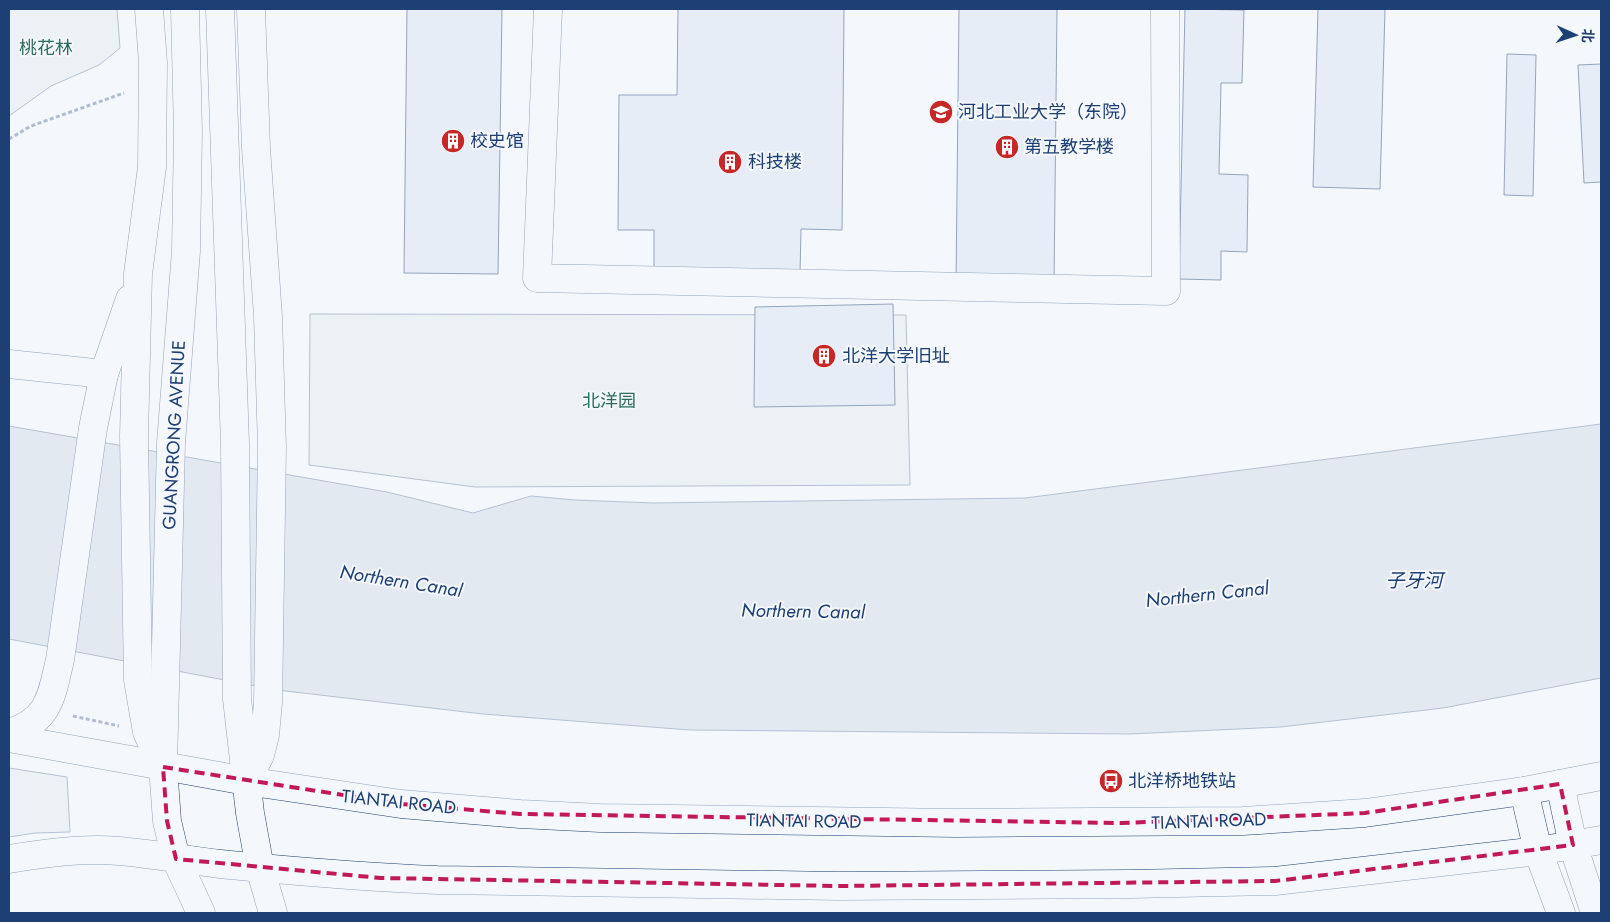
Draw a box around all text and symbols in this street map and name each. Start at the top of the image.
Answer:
north arrow [1550,10,1600,60]
text: 北 [1578,28,1598,43]
park label: 桃花林 [19,35,73,61]
school or university icon: 河北工业大学（东院） [928,99,954,125]
place label: 河北工业大学（东院） [958,99,1138,125]
building icon: 校史馆 [440,128,466,154]
place label: 校史馆 [470,128,524,154]
building icon: 第五教学楼 [994,134,1020,160]
place label: 第五教学楼 [1024,134,1114,160]
building icon: 科技楼 [717,149,743,175]
place label: 科技楼 [748,149,802,175]
street label: GUANGRONG AVENUE [156,340,192,530]
building icon: 北洋大学旧址 [811,343,837,369]
place label: 北洋大学旧址 [842,343,950,369]
park label: 北洋园 [582,388,636,414]
water label: Northern Canal [338,558,465,604]
water label: 子牙河 [1385,567,1446,594]
water label: Northern Canal [1144,574,1271,614]
water label: Northern Canal [741,596,866,626]
bus stop icon: 北洋桥地铁站 [1098,768,1124,794]
place label: 北洋桥地铁站 [1128,768,1236,794]
street label: TIANTAI ROAD [341,783,457,821]
street label: TIANTAI ROAD [1151,806,1267,836]
street label: TIANTAI ROAD [746,807,862,835]

